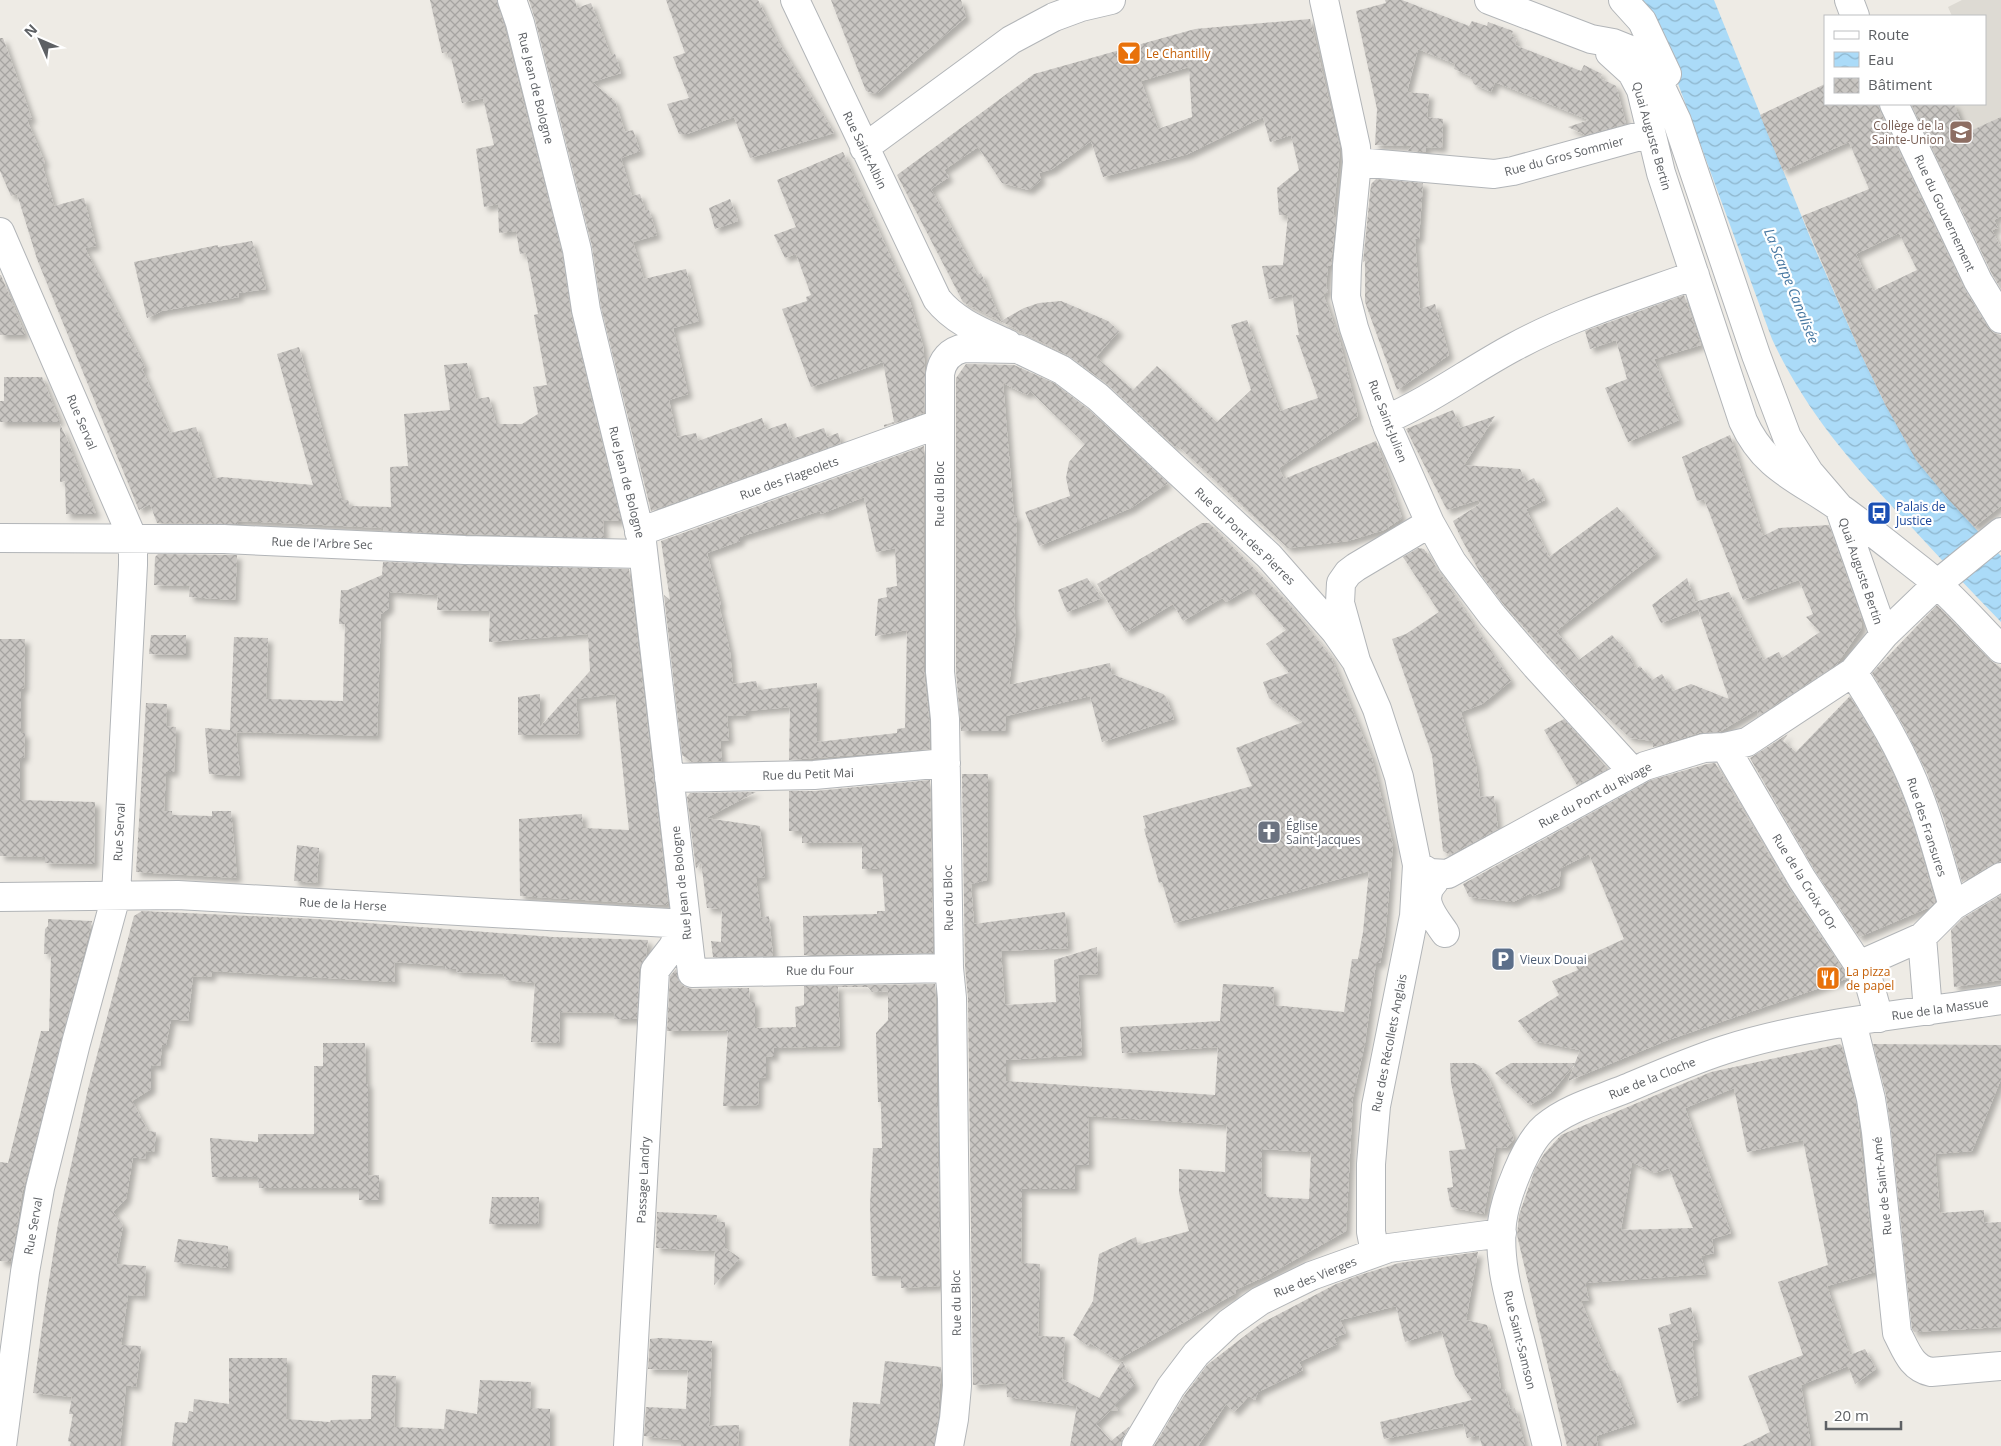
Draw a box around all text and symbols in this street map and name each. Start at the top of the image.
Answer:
north arrow [15,15,65,65]
legend [1824,15,1986,105]
text: N [20,20,41,41]
text: Route [1868,24,1909,44]
street label: Rue Jean de Bologne [514,30,558,146]
bar icon: Le Chantilly [1116,40,1142,66]
place label: Le Chantilly [1146,45,1211,62]
text: Eau [1868,49,1894,69]
text: Bâtiment [1868,74,1932,94]
street label: Quai Auguste Bertin [1628,80,1676,192]
street label: Rue Saint-Albin [839,108,891,192]
place label: Collège de la Sainte-Union [1872,117,1944,148]
school or university icon: Collège de la Sainte-Union [1948,119,1974,145]
street label: Rue du Gros Sommier [1502,132,1626,180]
street label: Rue du Gouvernement [1910,152,1980,274]
water label: La Scarpe Canalisée [1760,225,1824,347]
street label: Rue Saint-Julien [1364,377,1412,465]
street label: Rue Serval [63,392,101,452]
street label: Rue Jean de Bologne [605,424,649,540]
street label: Rue des Flageolets [737,452,841,504]
street label: Rue du Bloc [931,461,948,527]
street label: Rue du Pont des Pierres [1191,483,1299,589]
place label: Palais de Justice [1895,498,1946,529]
bus stop icon: Palais de Justice [1866,500,1892,526]
street label: Quai Auguste Bertin [1835,515,1887,627]
street label: Rue de l'Arbre Sec [271,533,373,553]
street label: Rue du Pont du Rivage [1535,758,1655,832]
street label: Rue du Petit Mai [762,764,854,784]
street label: Rue des Fransures [1903,775,1951,879]
street label: Rue Serval [109,802,129,862]
place label: Église Saint-Jacques [1286,817,1361,848]
church icon: Église Saint-Jacques [1256,819,1282,845]
street label: Rue Jean de Bologne [667,825,695,941]
street label: Rue de la Croix d'Or [1768,830,1842,934]
street label: Rue du Bloc [939,865,957,931]
street label: Rue de la Herse [299,893,387,915]
parking icon: Vieux Douai [1490,946,1516,972]
place label: Vieux Douai [1520,951,1587,968]
street label: Rue du Four [786,961,854,979]
place label: La pizza de papel [1846,963,1894,994]
restaurant icon: La pizza de papel [1815,965,1841,991]
street label: Rue des Récollets Anglais [1367,972,1411,1114]
street label: Rue de la Massue [1890,994,1990,1024]
street label: Rue de la Cloche [1606,1053,1698,1103]
street label: Passage Landry [632,1135,654,1224]
street label: Rue de Saint-Amé [1868,1136,1896,1236]
street label: Rue Serval [20,1196,46,1256]
street label: Rue des Vierges [1271,1252,1359,1301]
street label: Rue du Bloc [947,1270,965,1336]
street label: Rue Saint-Samson [1500,1289,1540,1391]
scale bar [1826,1398,1901,1430]
text: 20 m [1834,1405,1869,1425]

